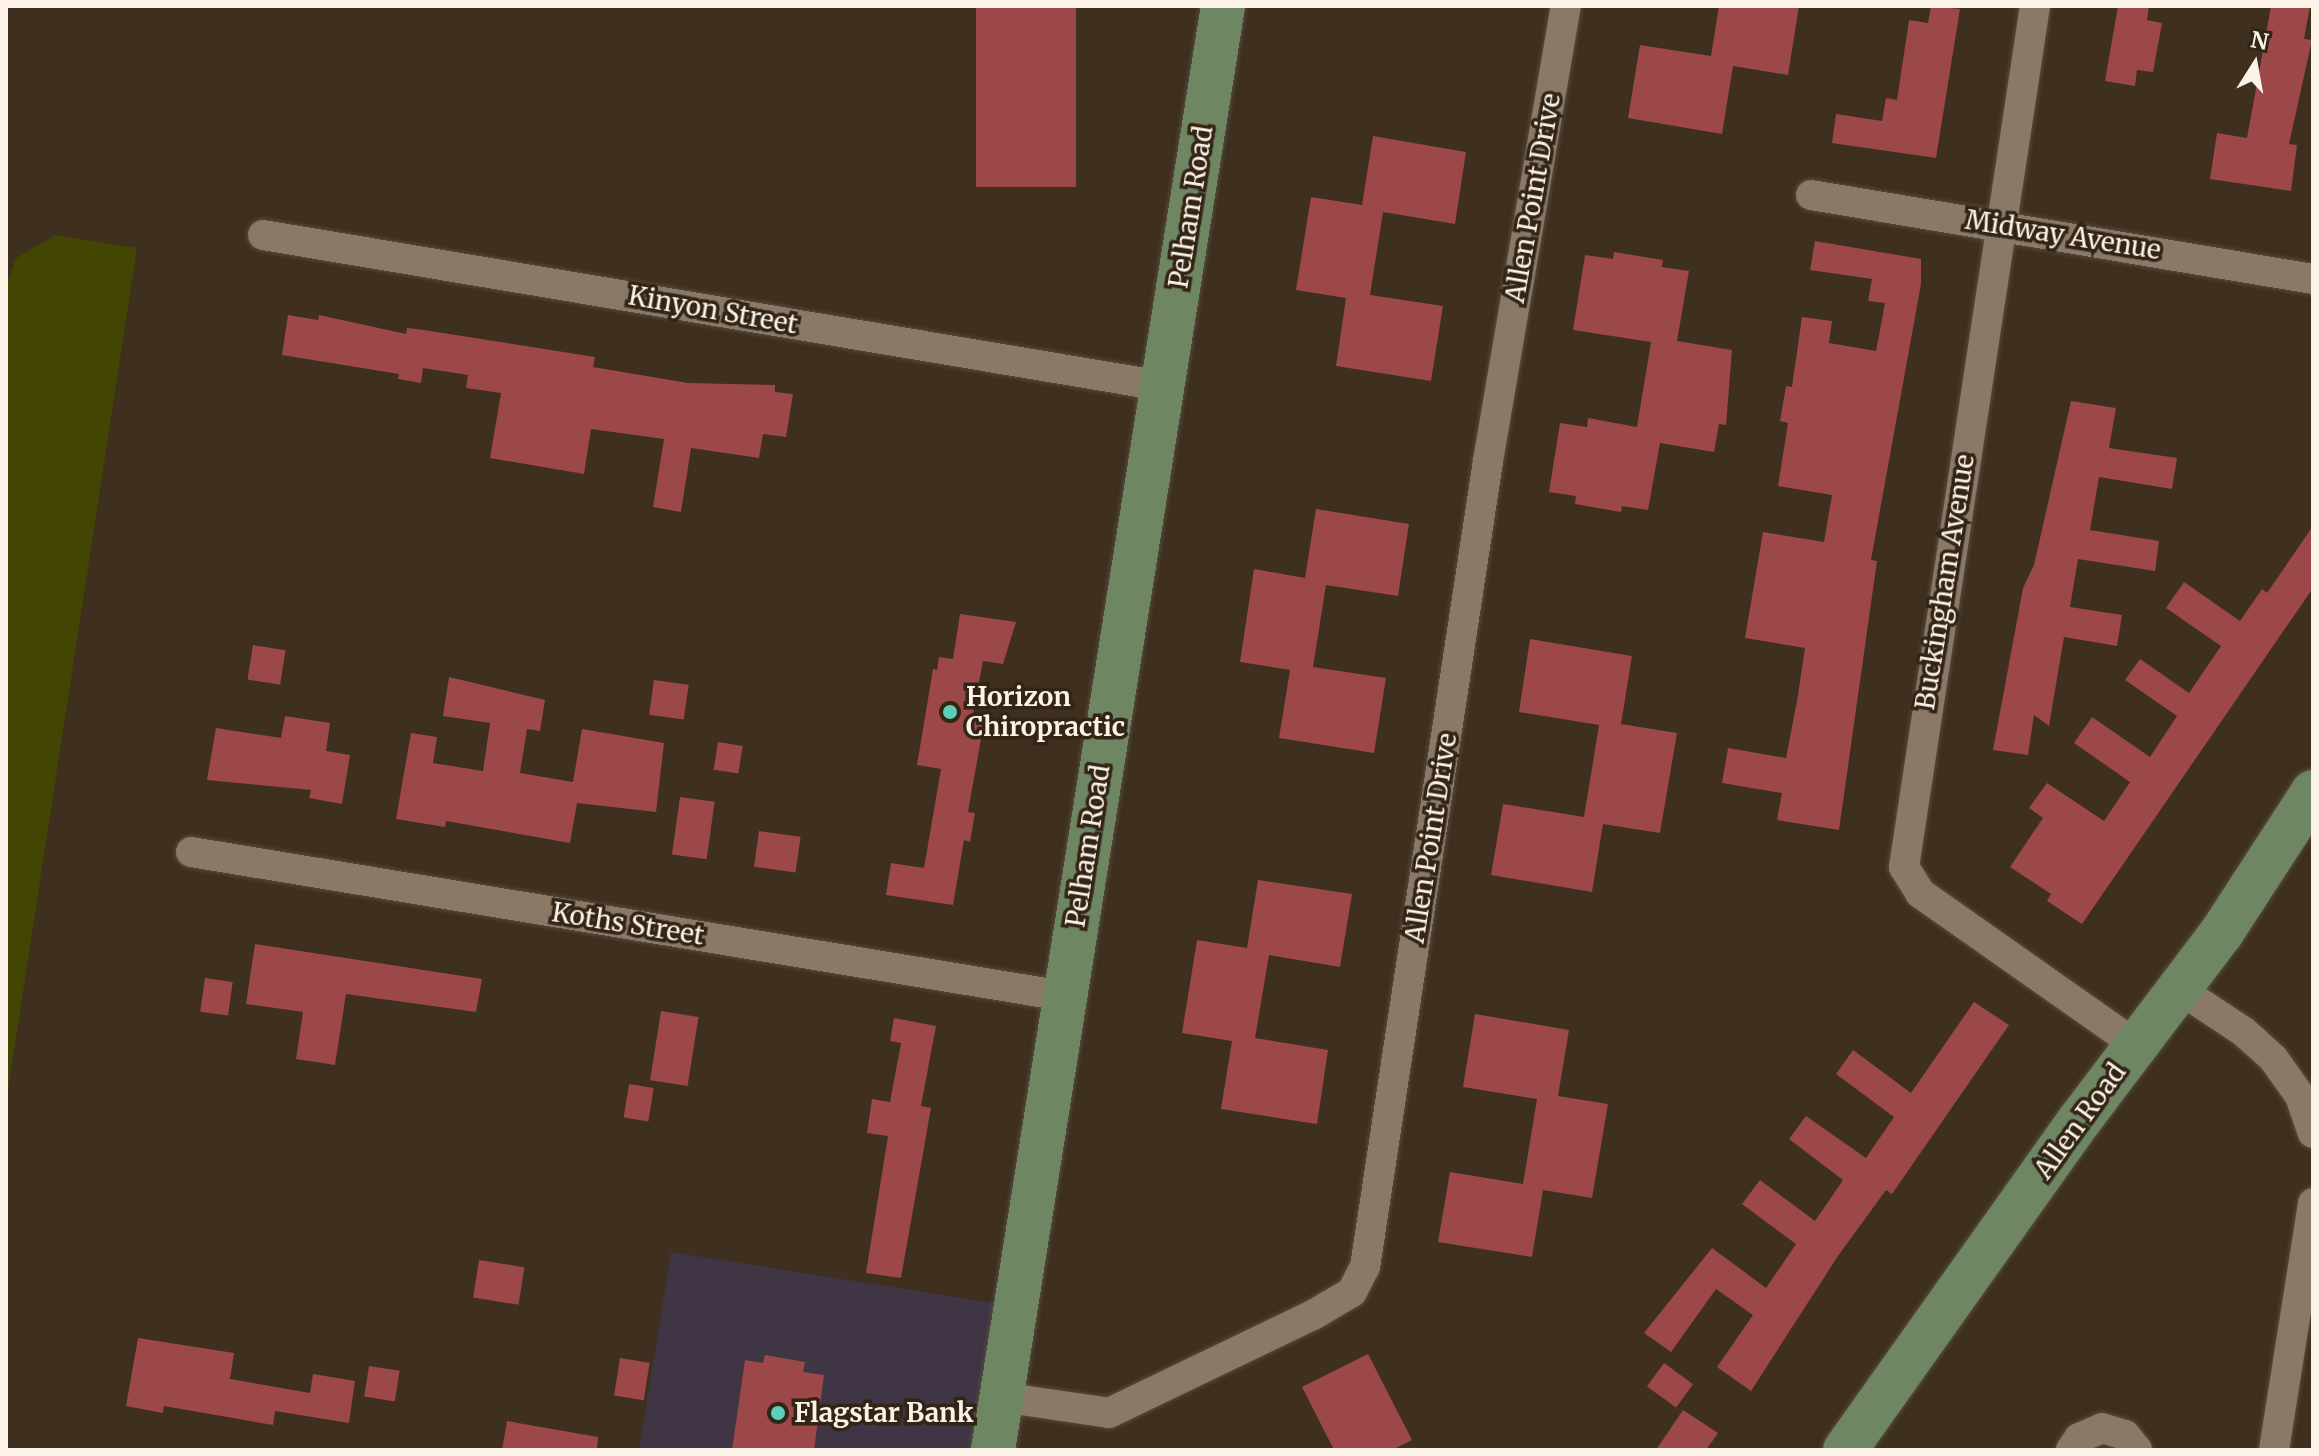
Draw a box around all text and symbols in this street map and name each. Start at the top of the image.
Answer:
north arrow [2215,24,2295,104]
text: N [2248,25,2271,56]
street label: Allen Point Drive [1499,91,1567,305]
street label: Pelham Road [1163,124,1219,290]
street label: Midway Avenue [1963,204,2163,266]
street label: Kinyon Street [626,280,800,340]
street label: Buckingham Avenue [1909,452,1981,712]
place label: Horizon Chiropractic [966,681,1125,742]
marker: Horizon Chiropractic [941,703,959,721]
street label: Allen Point Drive [1399,731,1463,945]
street label: Pelham Road [1060,763,1116,929]
street label: Koths Street [550,897,706,951]
street label: Allen Road [2028,1057,2132,1185]
place label: Flagstar Bank [794,1397,974,1429]
marker: Flagstar Bank [769,1404,787,1422]

